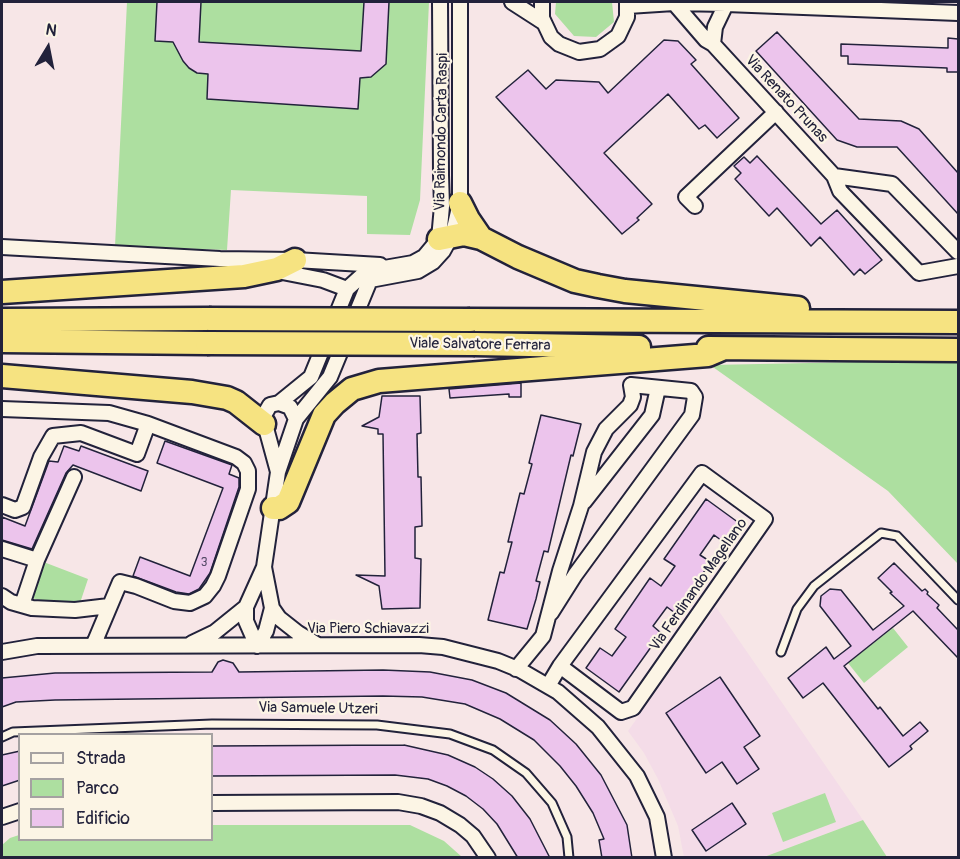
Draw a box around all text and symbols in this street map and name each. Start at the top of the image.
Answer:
north arrow [18,18,78,78]
text: N [44,19,58,41]
street label: Via Renato Prunas [741,52,831,146]
street label: Via Raimondo Carta Raspi [432,53,452,211]
street label: Viale Salvatore Ferrara [409,335,551,355]
street label: Via Ferdinando Magellano [646,515,752,655]
house number: 3 [201,556,207,570]
street label: Via Piero Schiavazzi [307,620,429,638]
street label: Via Samuele Utzeri [258,699,378,719]
legend [18,733,213,841]
text: Strada [76,747,126,770]
text: Parco [76,777,119,800]
text: Edificio [76,807,130,830]

